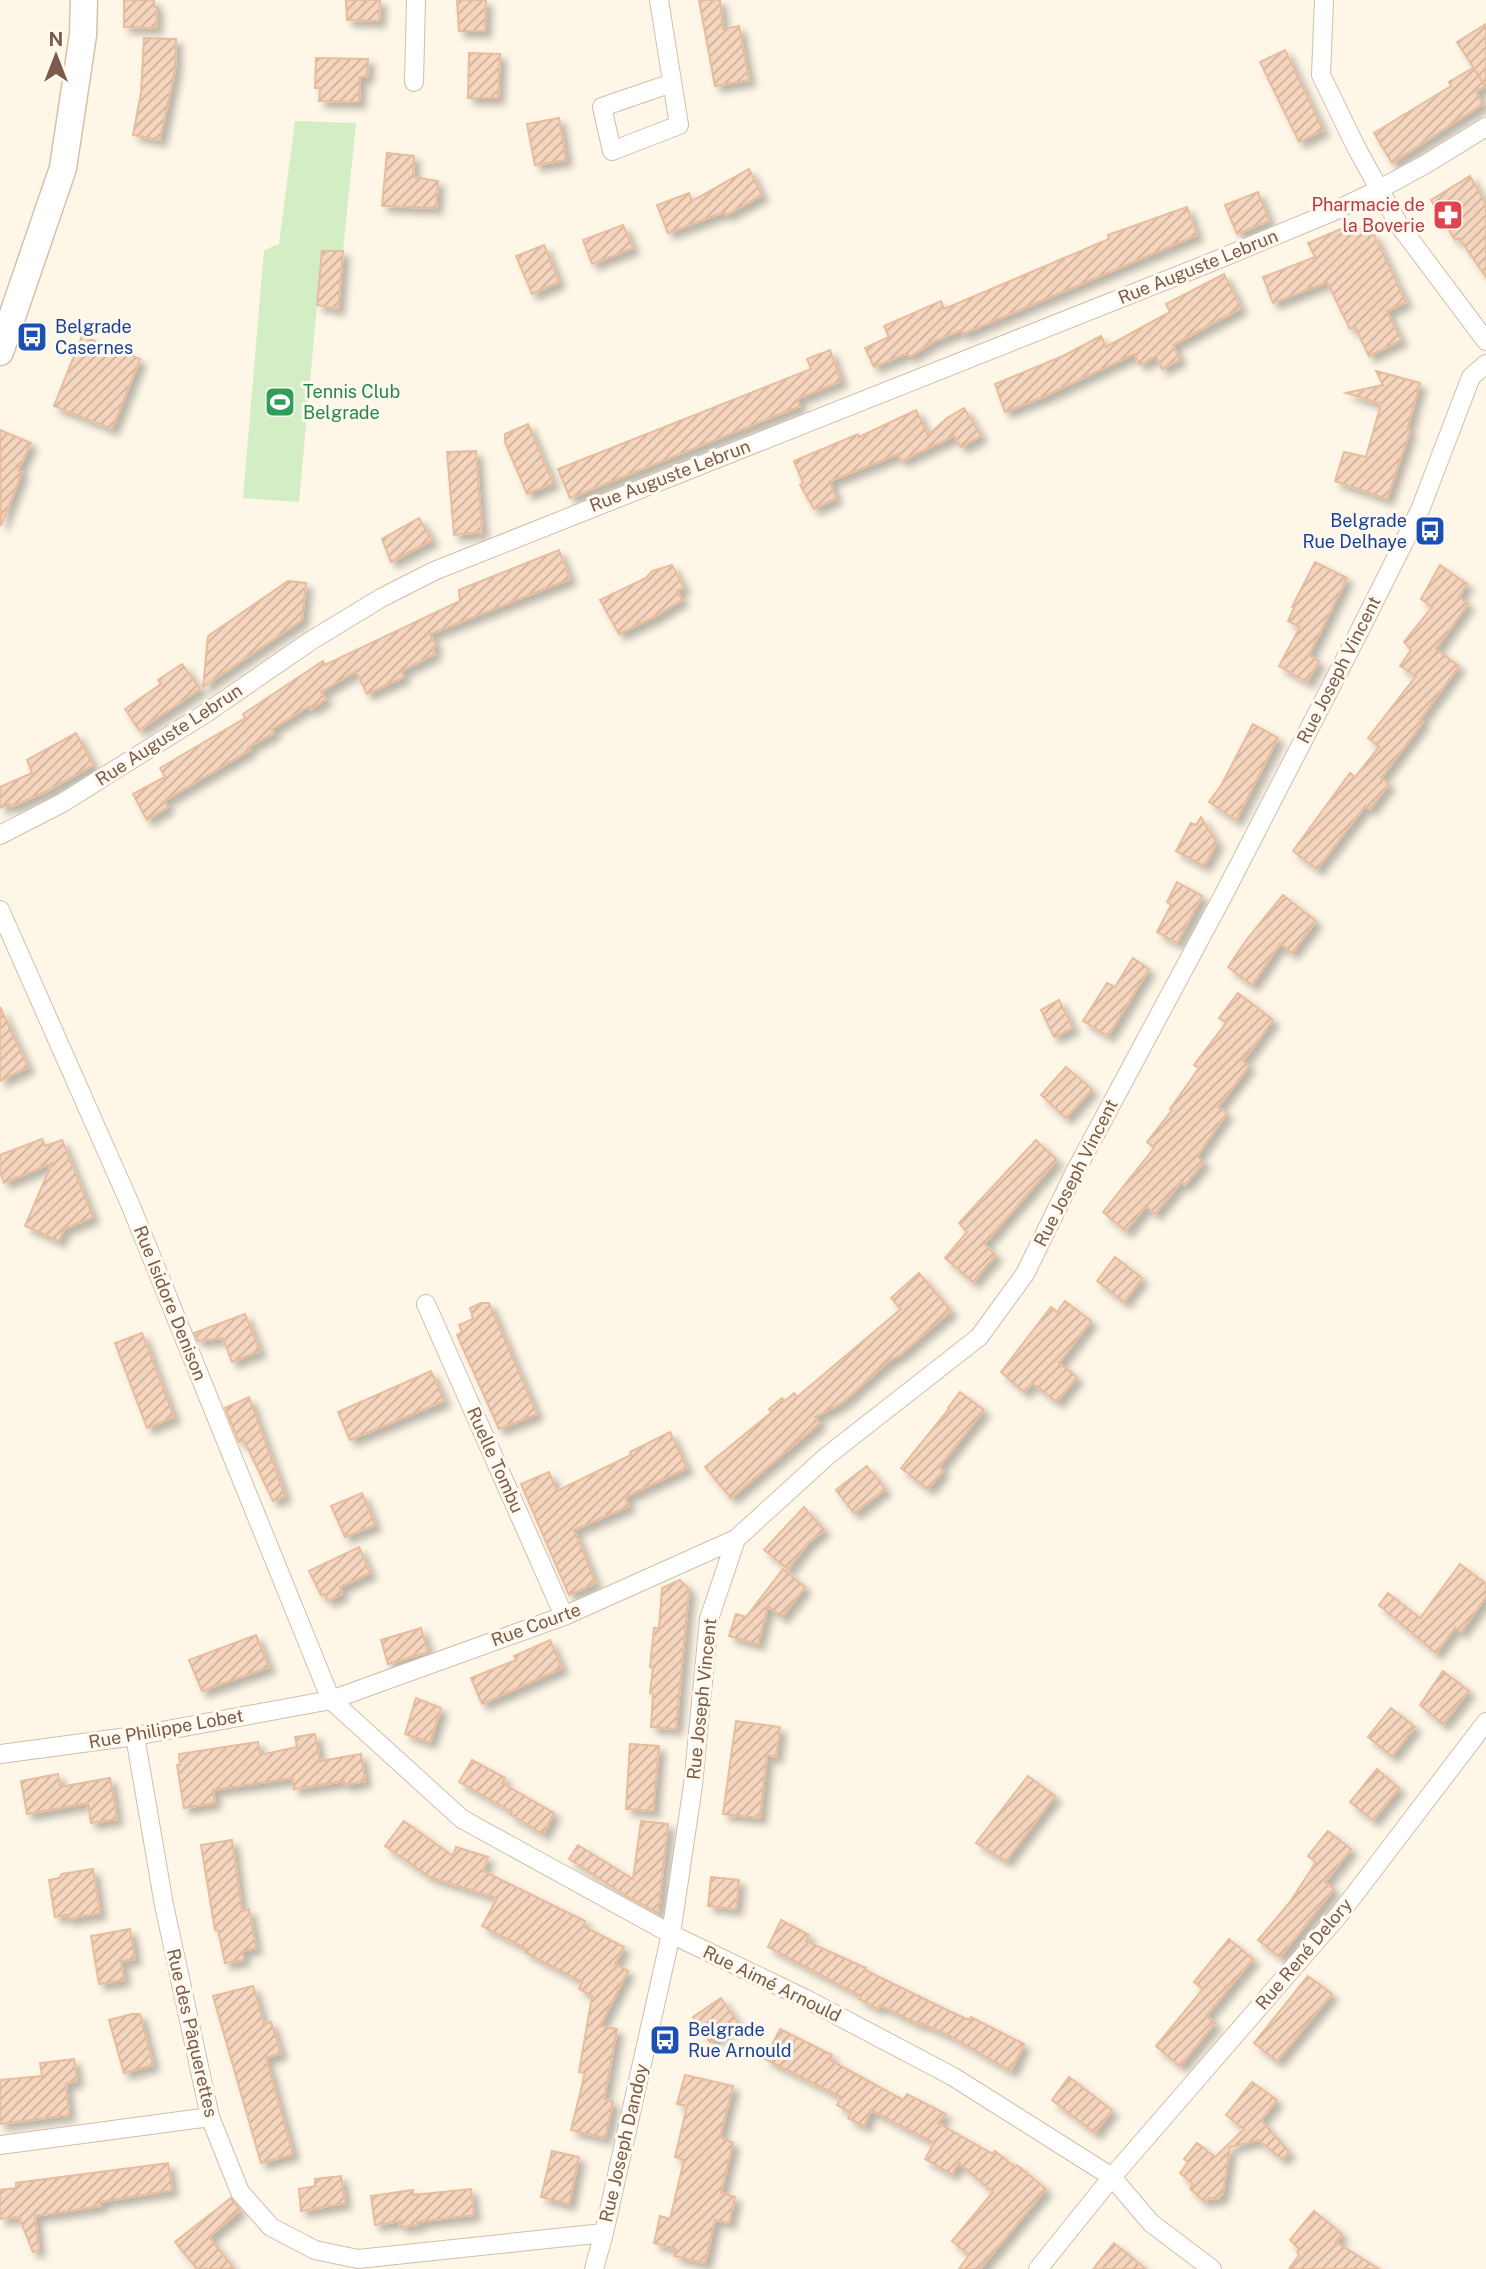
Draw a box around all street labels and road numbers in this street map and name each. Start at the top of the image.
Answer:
street label: Rue Auguste Lebrun [1115,225,1281,308]
street label: Rue Auguste Lebrun [586,435,753,516]
street label: Rue Joseph Vincent [1292,593,1385,747]
street label: Rue Auguste Lebrun [92,679,246,790]
street label: Rue Joseph Vincent [1029,1096,1122,1250]
street label: Rue Isidore Denison [130,1222,211,1383]
street label: Ruelle Tombu [463,1404,528,1516]
street label: Rue Courte [488,1599,583,1650]
street label: Rue Joseph Vincent [683,1617,720,1781]
street label: Rue Philippe Lobet [87,1705,245,1752]
street label: Rue René Delory [1251,1894,1356,2014]
street label: Rue Aimé Arnould [700,1941,845,2026]
street label: Rue des Pâquerettes [163,1947,222,2119]
street label: Rue Joseph Dandoy [595,2061,652,2224]

